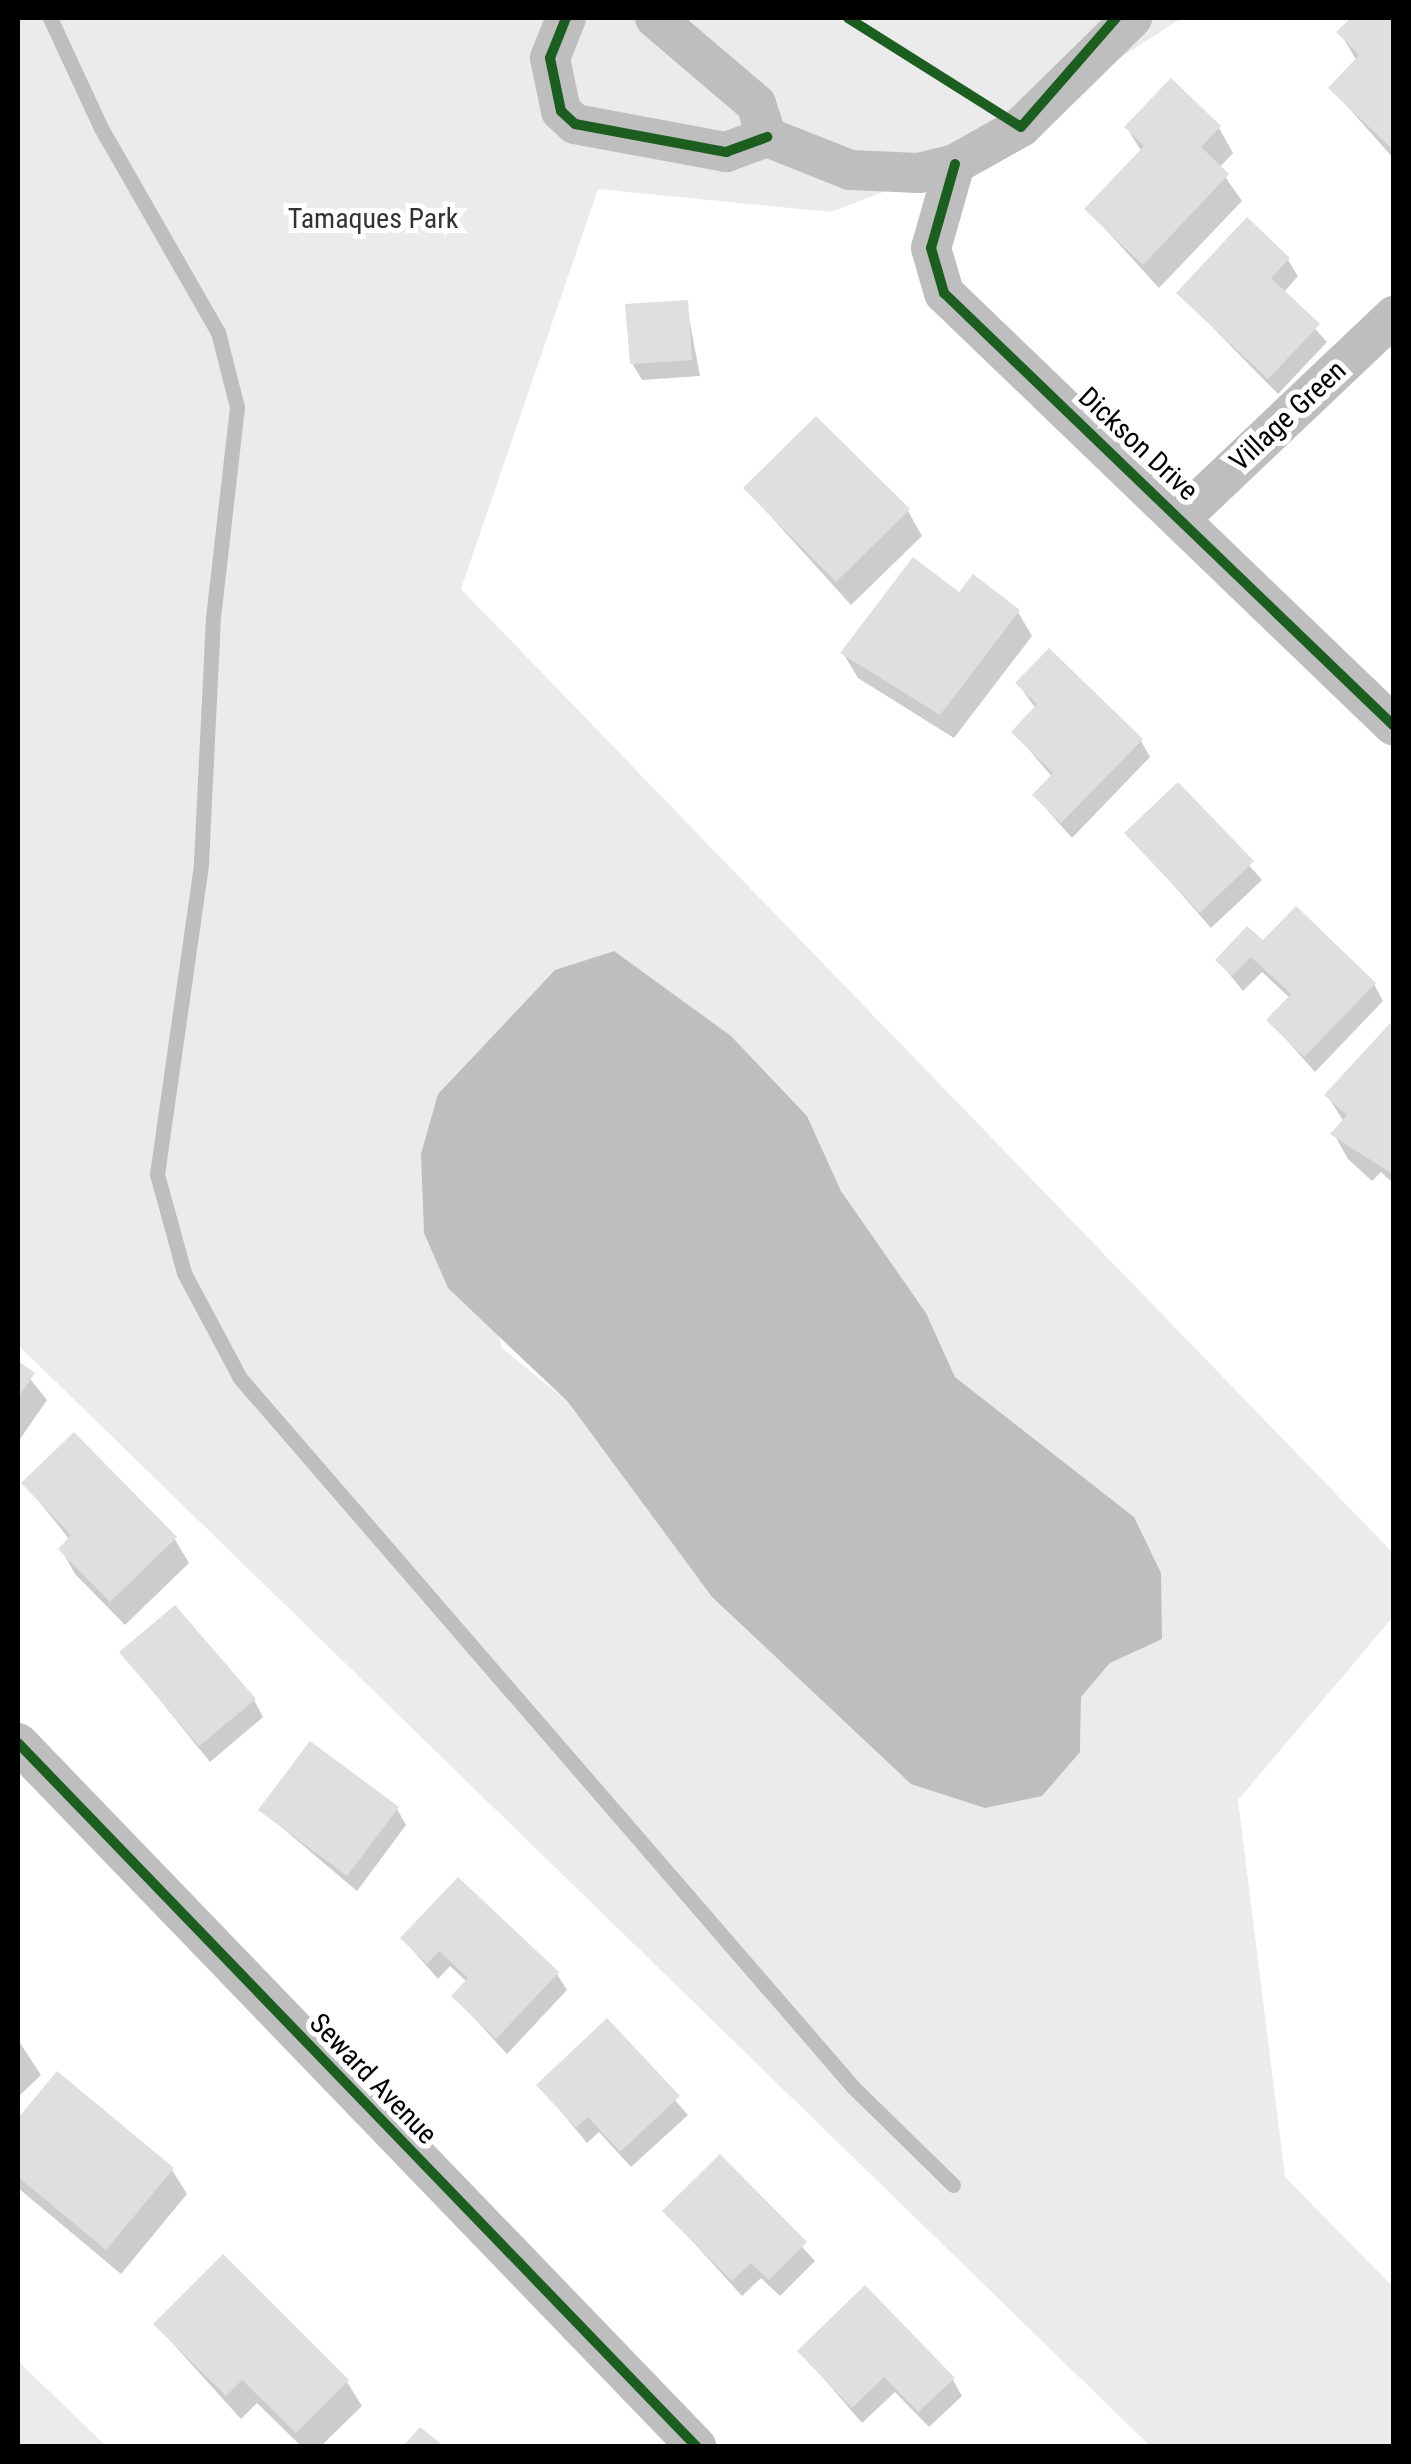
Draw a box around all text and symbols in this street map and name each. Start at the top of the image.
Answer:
park label: Tamaques Park [288,202,458,236]
street label: Village Green [1223,354,1353,478]
street label: Dickson Drive [1071,380,1205,508]
street label: Seward Avenue [302,2007,444,2151]

